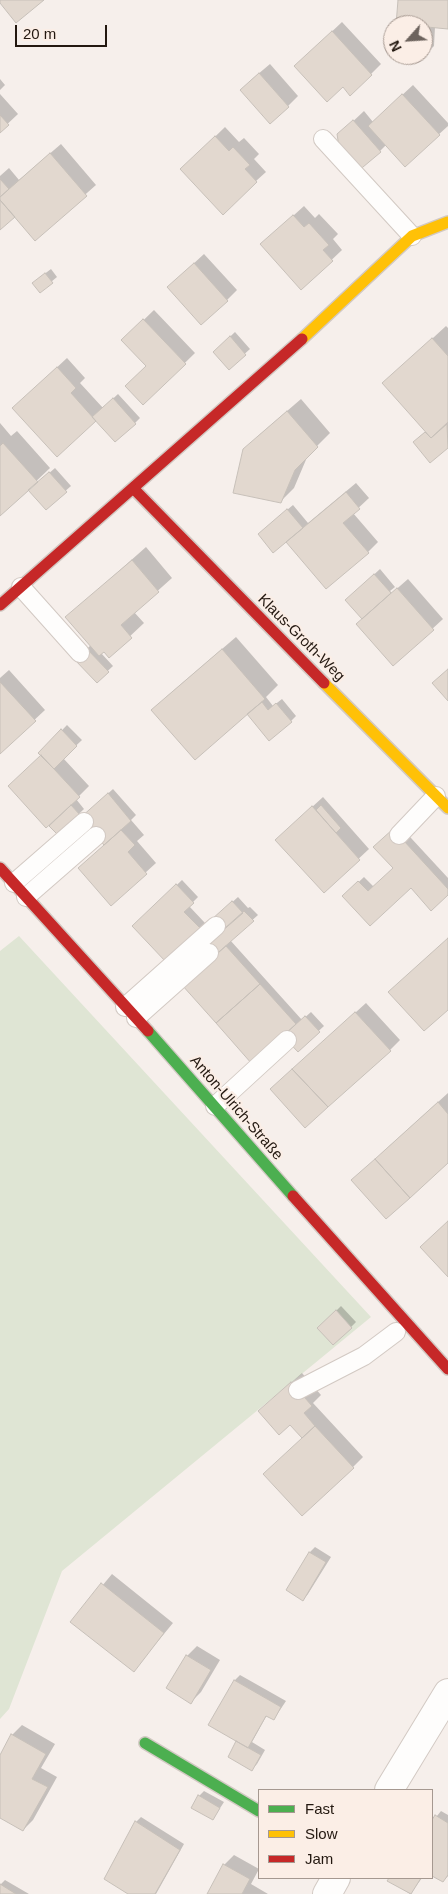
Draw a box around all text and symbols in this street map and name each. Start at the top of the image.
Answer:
scale bar [18,15,110,47]
north arrow [383,15,433,65]
text: 20 m [23,25,56,42]
text: N [386,38,405,54]
street label: Klaus-Groth-Weg [254,591,348,685]
street label: Anton-Ulrich-Straße [186,1052,286,1164]
legend [258,1789,433,1879]
text: Fast [305,1800,334,1817]
text: Slow [305,1825,338,1842]
text: Jam [305,1850,333,1867]

